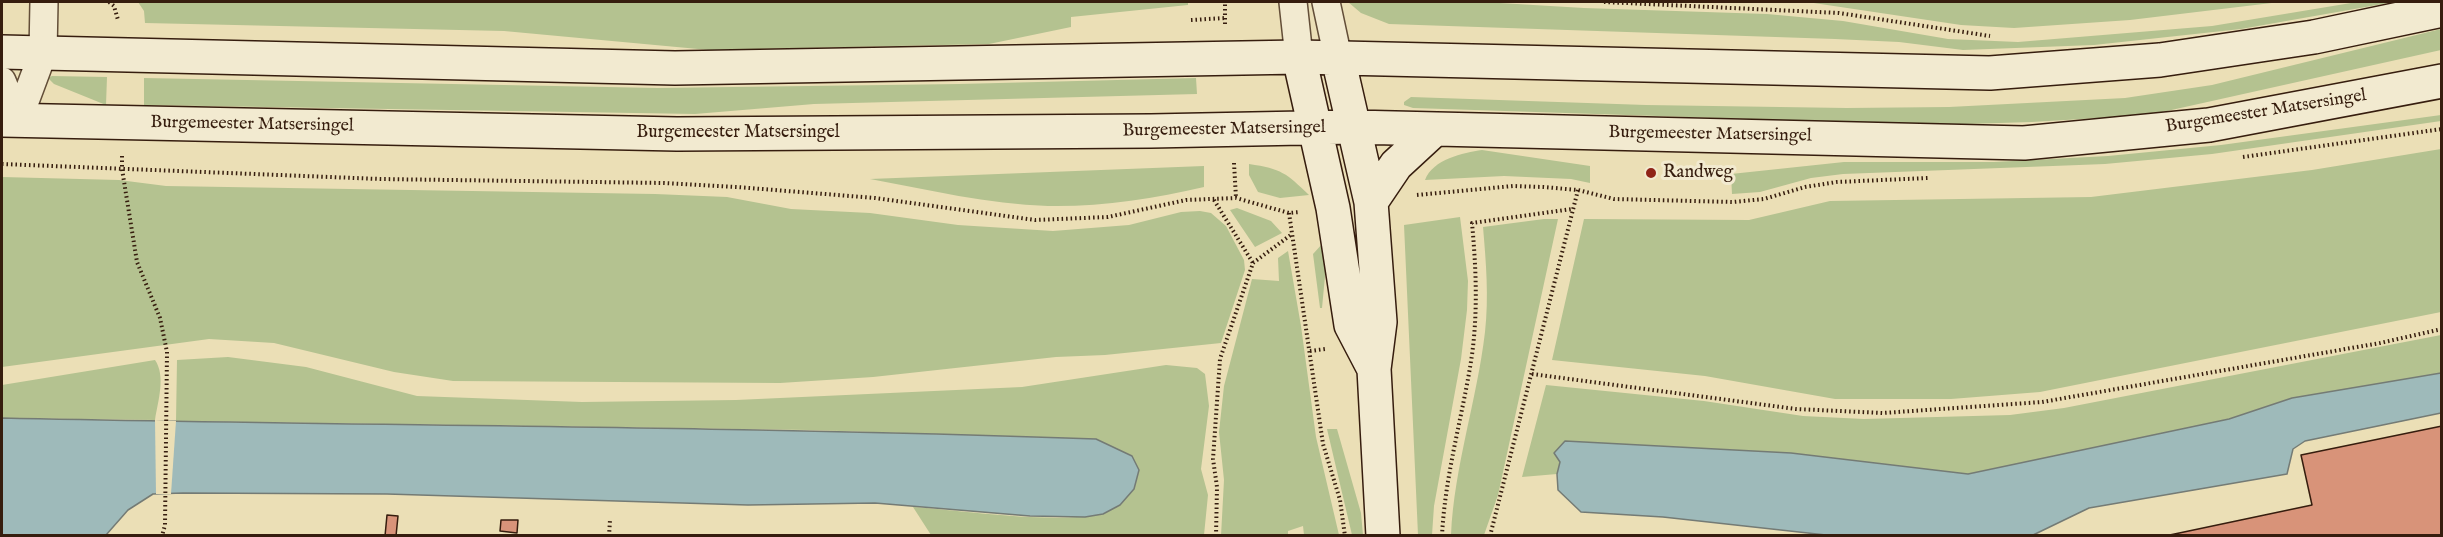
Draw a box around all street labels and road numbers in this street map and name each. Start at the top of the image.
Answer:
street label: Burgemeester Matsersingel [2164,85,2368,139]
street label: Burgemeester Matsersingel [150,112,354,138]
street label: Burgemeester Matsersingel [1122,117,1326,143]
street label: Burgemeester Matsersingel [636,122,840,144]
street label: Burgemeester Matsersingel [1608,122,1812,148]

